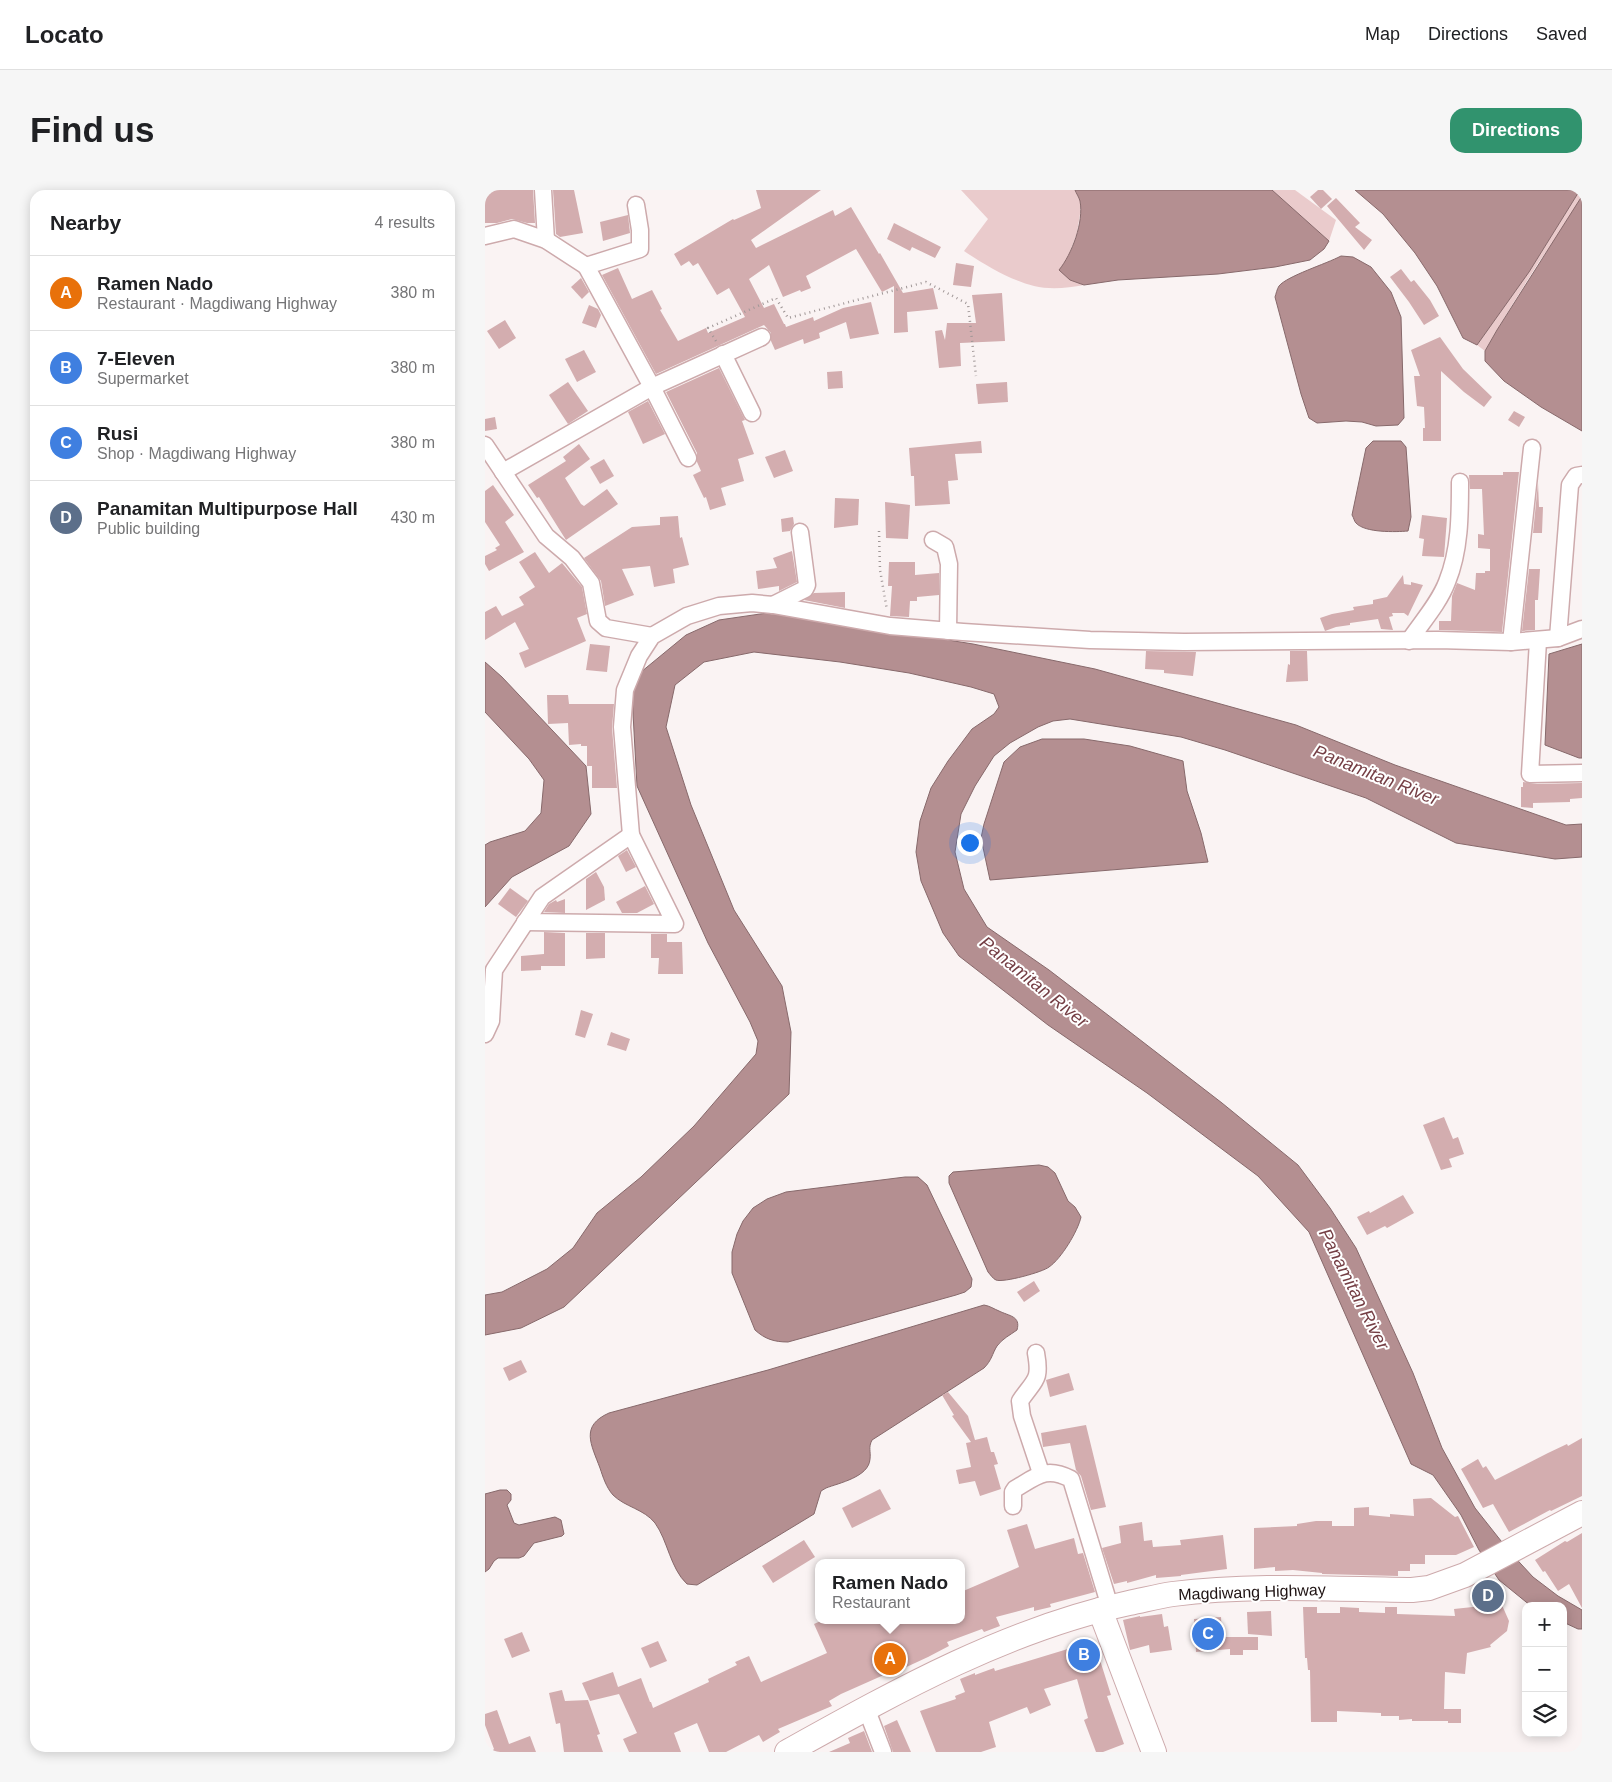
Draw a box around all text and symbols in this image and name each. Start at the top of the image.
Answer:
text: Locato [25,21,104,48]
text: Map [1365,24,1400,44]
text: Directions [1428,24,1508,44]
text: Saved [1536,24,1587,44]
button: Directions [1450,108,1582,153]
text: Find us [30,110,154,149]
text: Nearby [50,211,121,234]
text: 4 results [375,214,435,231]
text: Ramen Nado [97,273,213,294]
text: A [60,284,72,301]
text: 380 m [391,284,435,301]
text: Restaurant · Magdiwang Highway [97,295,337,312]
text: 7-Eleven [97,348,175,369]
text: B [60,359,72,376]
text: 380 m [391,359,435,376]
text: Supermarket [97,370,189,387]
text: Rusi [97,423,138,444]
text: C [60,434,72,451]
text: 380 m [391,434,435,451]
text: Shop · Magdiwang Highway [97,445,296,462]
text: Panamitan Multipurpose Hall [97,498,358,519]
text: D [60,509,72,526]
text: 430 m [391,509,435,526]
text: Public building [97,520,200,537]
water label: Panamitan River [1311,741,1442,810]
your location [957,830,983,856]
water label: Panamitan River [976,932,1093,1032]
water label: Panamitan River [1315,1225,1394,1354]
popup [815,1559,965,1624]
text: Ramen Nado [832,1572,948,1593]
pin: D [1472,1577,1504,1615]
street label: Magdiwang Highway [1178,1581,1326,1603]
text: Restaurant [832,1594,910,1611]
map controls [1522,1602,1567,1737]
button: + [1522,1602,1567,1647]
pin: C [1192,1615,1224,1653]
pin: B [1068,1636,1100,1674]
pin: A [874,1640,906,1678]
button: − [1522,1647,1567,1692]
button: layers [1522,1692,1567,1737]

